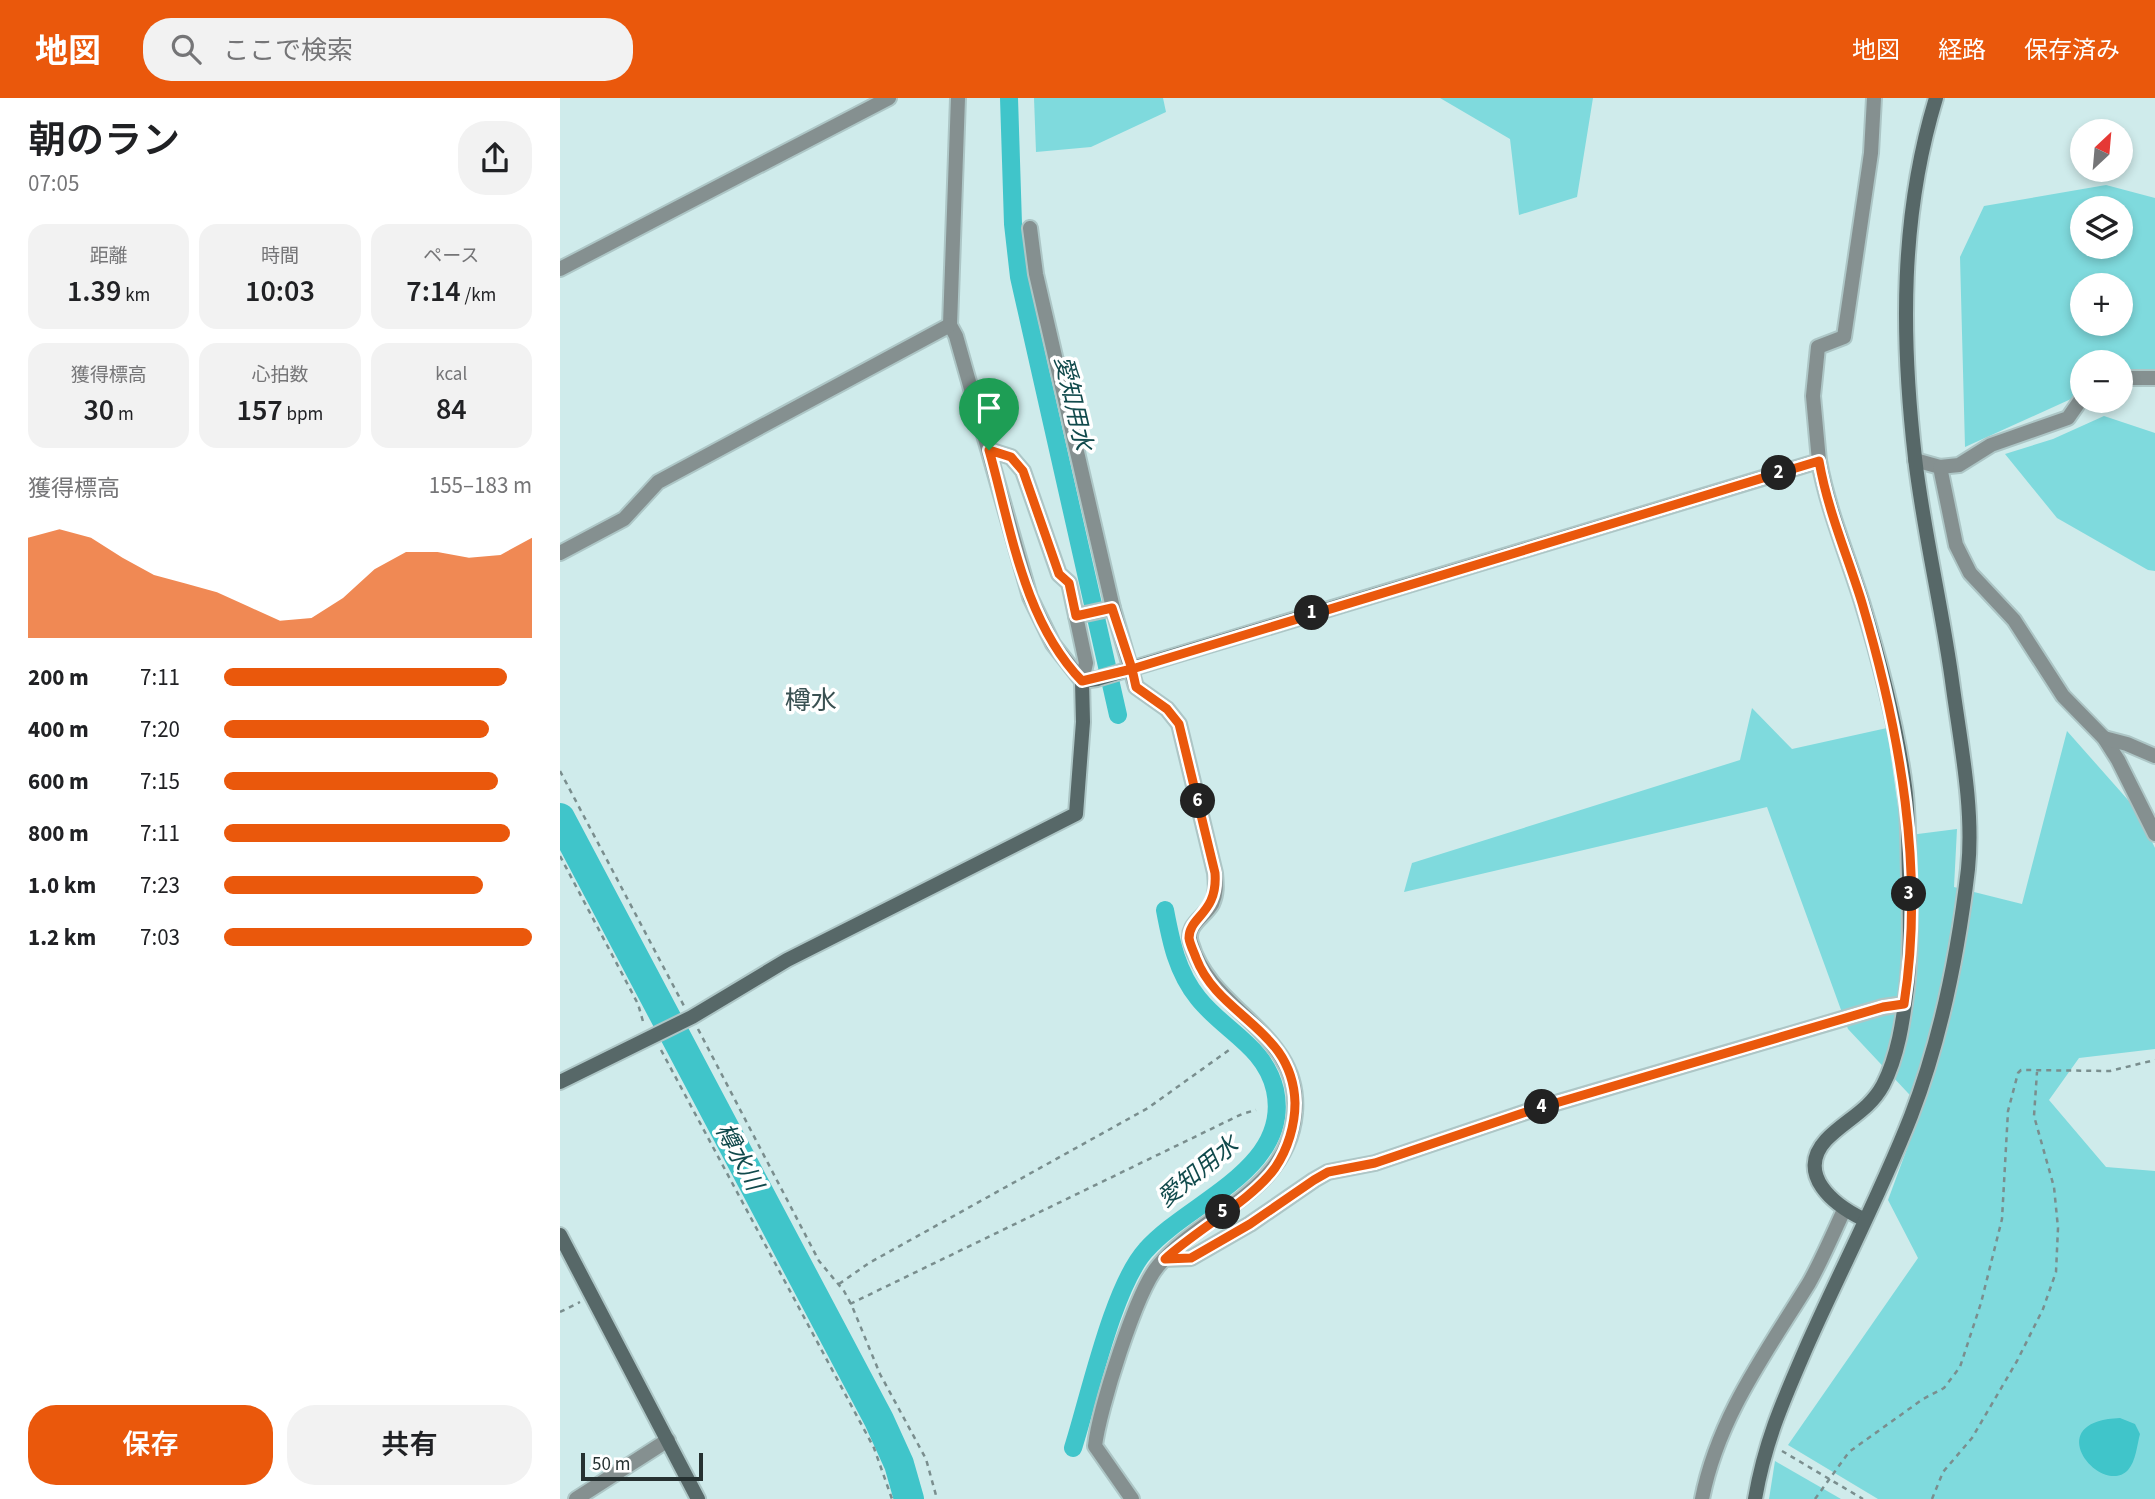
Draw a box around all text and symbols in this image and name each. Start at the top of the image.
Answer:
search box [143,18,633,81]
text: 地図 [35,28,101,75]
icon: search [167,30,205,68]
text: ここで検索 [223,32,353,69]
text: 地図 [1852,33,1900,68]
text: 経路 [1938,33,1986,68]
text: 保存済み [2024,33,2120,68]
text: 朝のラン [28,114,180,168]
north arrow [2070,119,2133,182]
map controls [2070,119,2133,413]
button: share [458,121,532,195]
text: 07:05 [28,167,79,200]
button: layers [2070,196,2133,259]
text: 距離 [90,243,128,270]
text: 時間 [261,243,299,270]
text: ペース [423,243,479,270]
text: 1.39 [67,270,121,313]
text: 10:03 [245,270,315,313]
text: 7:14 [406,270,461,313]
button: + [2070,273,2133,336]
text: km [121,282,150,309]
text: /km [461,282,496,309]
button: − [2070,350,2133,413]
water label: 愛知用水 [1045,352,1102,457]
text: kcal [435,361,467,388]
text: 獲得標高 [71,362,147,389]
text: 心拍数 [251,362,309,389]
pin [959,378,1019,450]
text: 84 [436,388,467,431]
text: 30 [83,389,114,432]
text: 157 [237,389,283,432]
icon: arrive [970,389,1008,427]
text: m [114,401,134,428]
text: bpm [283,401,323,428]
pin: 2 [1762,456,1796,490]
text: 2 [1773,459,1784,486]
text: 155–183 m [429,469,532,502]
text: 獲得標高 [28,472,120,505]
pin: 1 [1294,596,1330,630]
text: 1 [1306,599,1317,626]
text: 200 m [28,661,89,694]
text: 7:11 [140,661,180,694]
district label: 樽水 [785,682,837,719]
text: 400 m [28,713,89,746]
text: 7:20 [140,713,180,746]
text: 600 m [28,765,89,798]
text: 7:15 [140,765,180,798]
pin: 6 [1180,784,1216,818]
text: 6 [1192,787,1203,814]
text: 800 m [28,817,89,850]
text: 7:11 [140,817,180,850]
text: 1.0 km [28,869,96,902]
text: 7:23 [140,869,180,902]
pin: 3 [1892,876,1926,912]
text: 3 [1903,880,1914,907]
text: 1.2 km [28,921,96,954]
text: 7:03 [140,921,180,954]
pin: 4 [1524,1090,1560,1124]
text: 4 [1536,1093,1547,1120]
water label: 樽水川 [707,1117,773,1200]
water label: 愛知用水 [1150,1126,1249,1216]
pin: 5 [1206,1194,1240,1230]
text: 5 [1217,1198,1228,1225]
button: 保存 [28,1405,273,1485]
button: 共有 [287,1405,532,1485]
scale bar [581,1450,704,1482]
text: 50 m [592,1451,630,1478]

